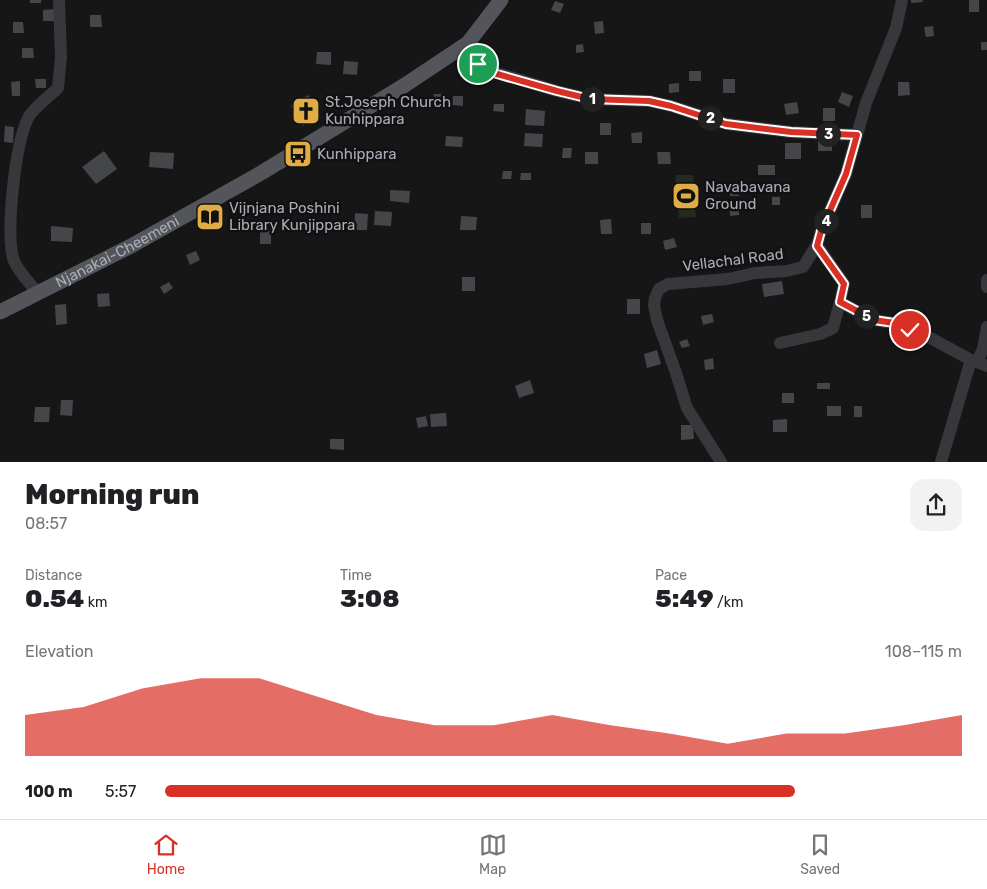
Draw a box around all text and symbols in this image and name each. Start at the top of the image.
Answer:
pin [457,43,499,85]
icon: arrive [464,50,492,78]
pin: 1 [580,86,604,112]
text: 1 [589,91,596,108]
place label: St.Joseph Church Kunhippara [325,93,451,128]
church icon: St.Joseph Church Kunhippara [291,96,321,126]
pin: 2 [698,106,722,130]
text: 2 [706,110,715,127]
pin: 3 [816,122,840,146]
text: 3 [824,126,833,143]
bus stop icon: Kunhippara [283,139,313,169]
place label: Kunhippara [317,145,397,163]
place label: Navabavana Ground [705,178,791,213]
sports icon: Navabavana Ground [671,181,701,211]
place label: Vijnjana Poshini Library Kunjippara [229,199,355,234]
library icon: Vijnjana Poshini Library Kunjippara [195,202,225,232]
pin: 4 [814,208,838,234]
street label: Njanakai-Cheemeni [53,212,182,292]
text: 4 [822,213,831,230]
street label: Vellachal Road [681,245,785,275]
pin: 5 [854,304,878,328]
text: 5 [862,308,871,325]
pin [889,309,931,351]
icon: check [896,316,924,344]
text: Morning run [25,478,199,511]
button: share [910,479,962,531]
text: 08:57 [25,514,67,533]
text: Distance [25,567,82,584]
text: Time [340,567,372,584]
text: Pace [655,567,687,584]
text: 0.54 [25,584,84,613]
text: 3:08 [340,584,400,613]
text: 5:49 [655,584,714,613]
text: km [84,594,107,611]
text: /km [714,594,743,611]
text: Elevation [25,642,94,661]
text: 108–115 m [885,642,962,661]
text: 100 m [25,782,73,801]
text: 5:57 [105,782,136,801]
tab: Home [147,831,185,878]
tab: Map [479,831,507,878]
tab: Saved [800,831,840,878]

